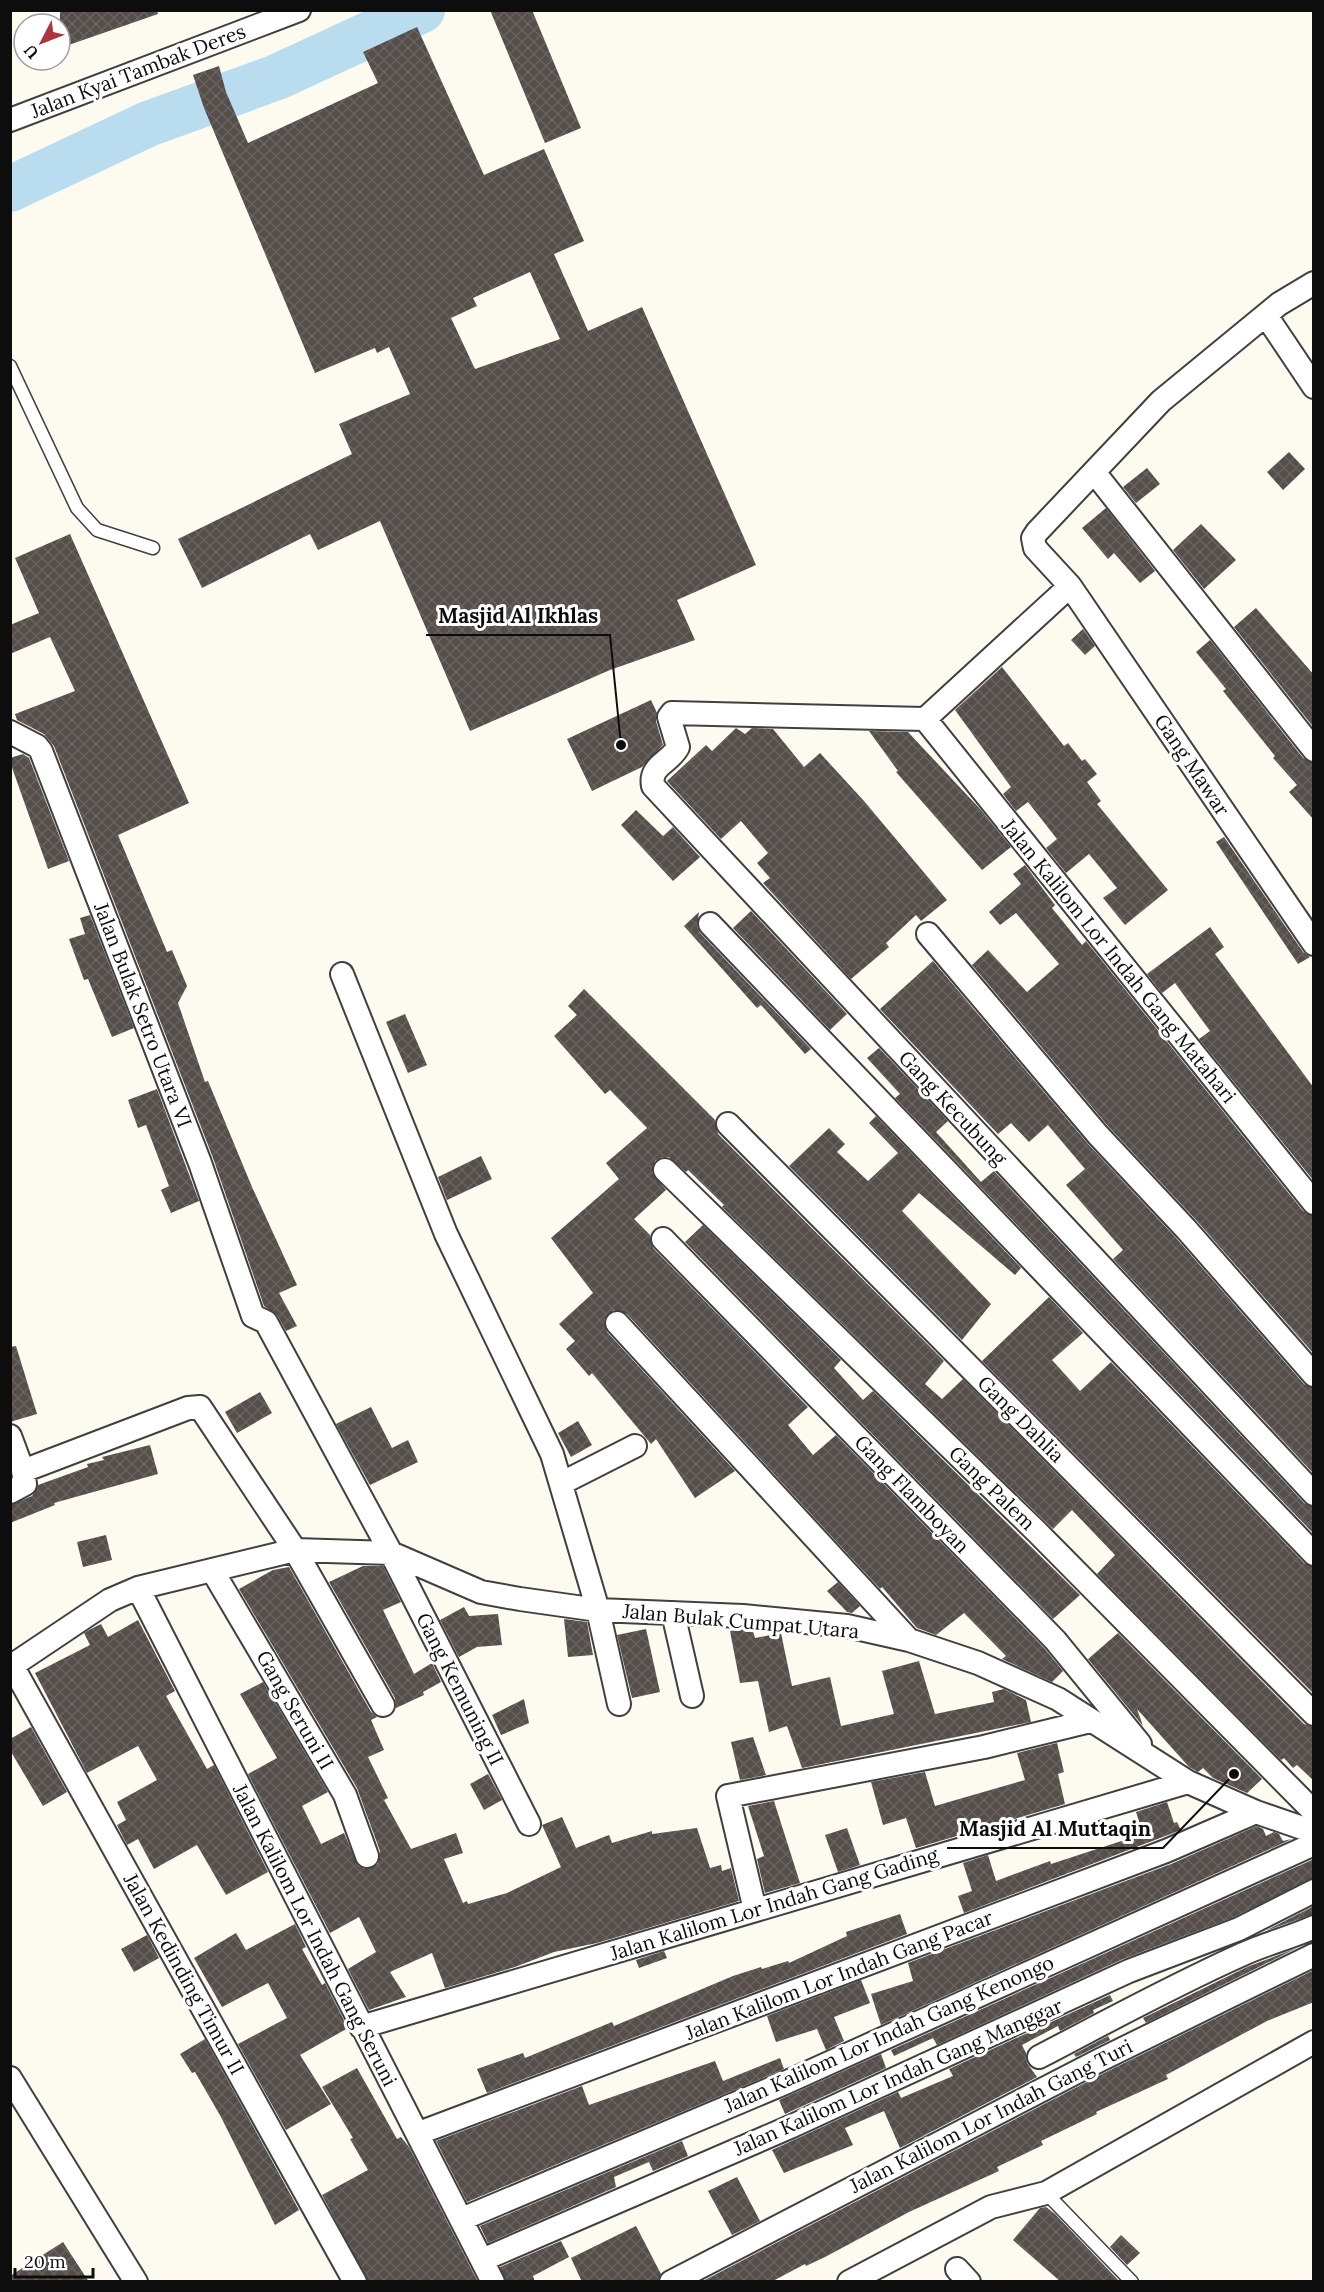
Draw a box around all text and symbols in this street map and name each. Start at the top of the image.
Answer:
north arrow [12,12,72,72]
street label: Jalan Kyai Tambak Deres [26,18,249,123]
text: U [19,41,42,63]
callout: Masjid Al Ikhlas [426,596,610,635]
text: Masjid Al Ikhlas [438,602,598,629]
street label: Gang Mawar [1149,709,1236,821]
street label: Jalan Kalilom Lor Indah Gang Matahari [996,813,1242,1108]
street label: Jalan Bulak Setro Utara VI [89,898,198,1131]
street label: Gang Kecubung [894,1045,1013,1171]
street label: Gang Dahlia [973,1370,1070,1467]
street label: Gang Flamboyan [850,1429,975,1558]
street label: Gang Palem [944,1440,1041,1535]
street label: Jalan Bulak Cumpat Utara [621,1598,860,1643]
street label: Gang Kemuning II [411,1608,510,1769]
street label: Gang Seruni II [251,1646,340,1774]
street label: Jalan Kalilom Lor Indah Gang Seruni [228,1779,403,2090]
callout: Masjid Al Muttaqin [947,1809,1163,1848]
text: Masjid Al Muttaqin [959,1815,1151,1842]
street label: Jalan Kalilom Lor Indah Gang Gading [606,1841,942,1966]
street label: Jalan Kedinding Timur II [118,1868,250,2079]
street label: Jalan Kalilom Lor Indah Gang Pacar [681,1904,996,2045]
street label: Jalan Kalilom Lor Indah Gang Kenongo [719,1949,1057,2118]
street label: Jalan Kalilom Lor Indah Gang Manggar [729,1992,1066,2161]
street label: Jalan Kalilom Lor Indah Gang Turi [844,2033,1136,2198]
scale bar [15,2241,93,2279]
text: 20 m [24,2250,66,2273]

